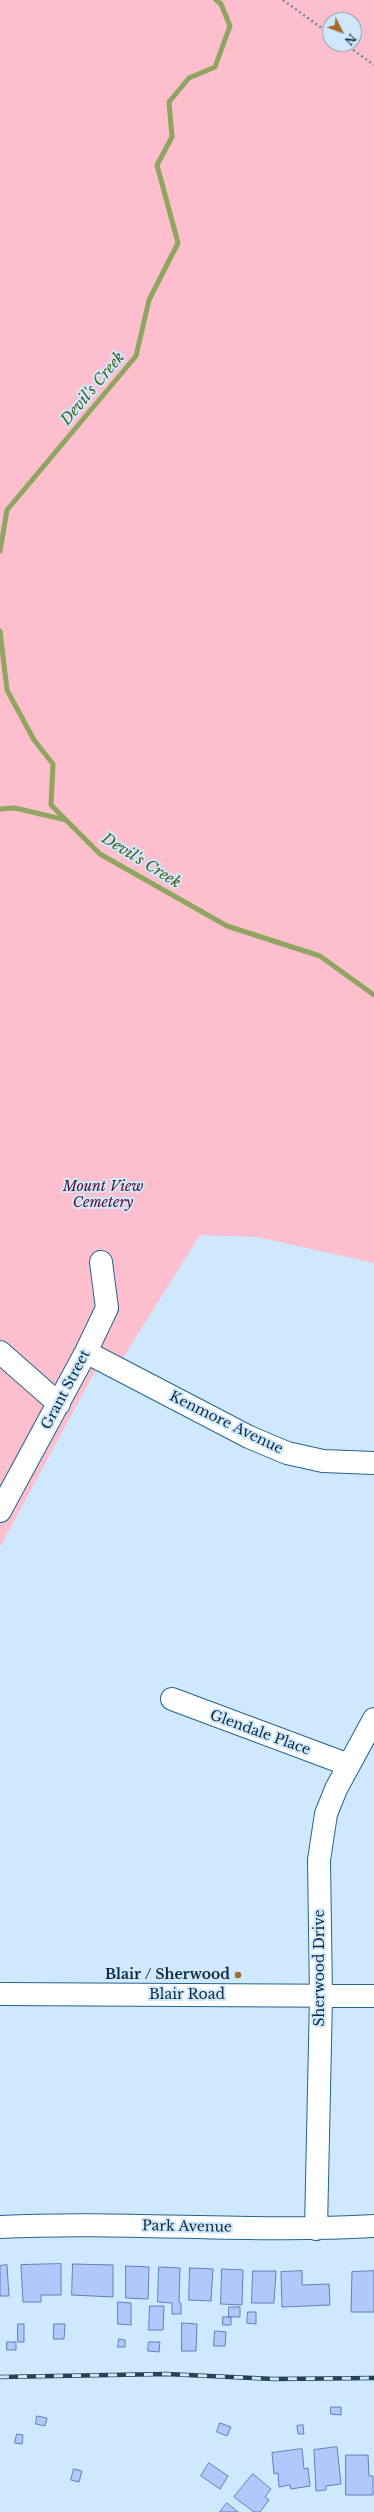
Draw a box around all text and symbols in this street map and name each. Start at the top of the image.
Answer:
north arrow [322,12,362,52]
text: N [342,31,359,48]
water label: Devil's Creek [57,349,129,429]
water label: Devil's Creek [98,830,184,892]
park label: Mount View Cemetery [63,1179,143,1212]
street label: Grant Street [38,1347,94,1433]
street label: Kenmore Avenue [166,1388,286,1458]
street label: Glendale Place [207,1707,313,1759]
street label: Sherwood Drive [312,1910,328,2026]
place label: Blair / Sherwood [105,1967,230,1983]
marker: Blair / Sherwood [233,1970,243,1980]
street label: Blair Road [149,1987,225,2003]
street label: Park Avenue [142,2218,232,2236]

